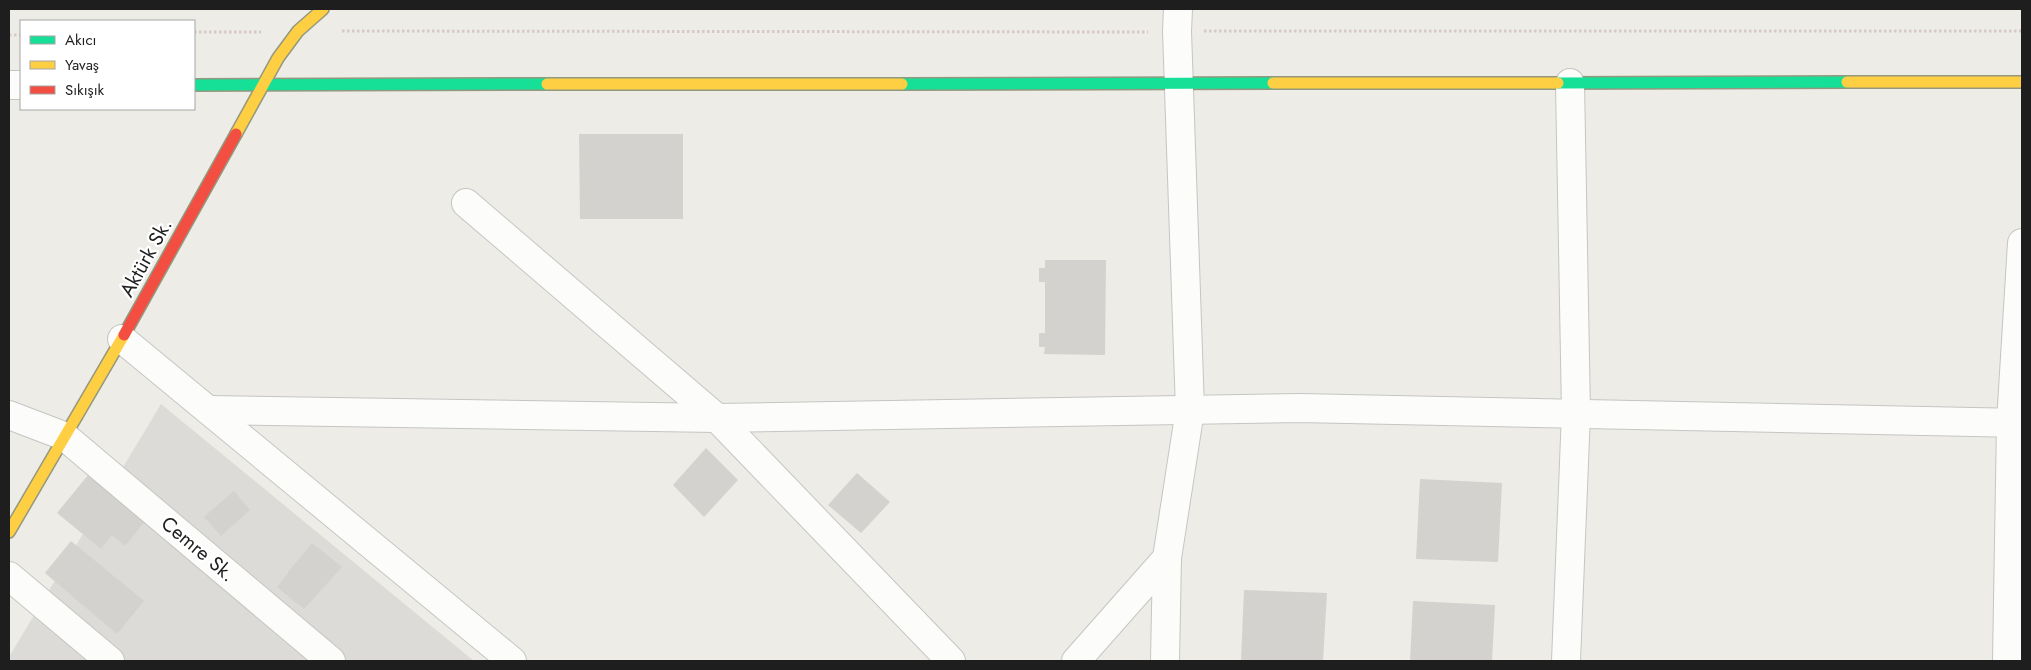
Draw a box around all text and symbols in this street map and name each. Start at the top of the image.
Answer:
legend [20,20,195,110]
text: Akıcı [65,29,96,51]
text: Yavaş [65,54,99,76]
text: Sıkışık [65,79,105,101]
street label: Aktürk Sk. [113,214,179,302]
street label: Cemre Sk. [155,509,241,589]

